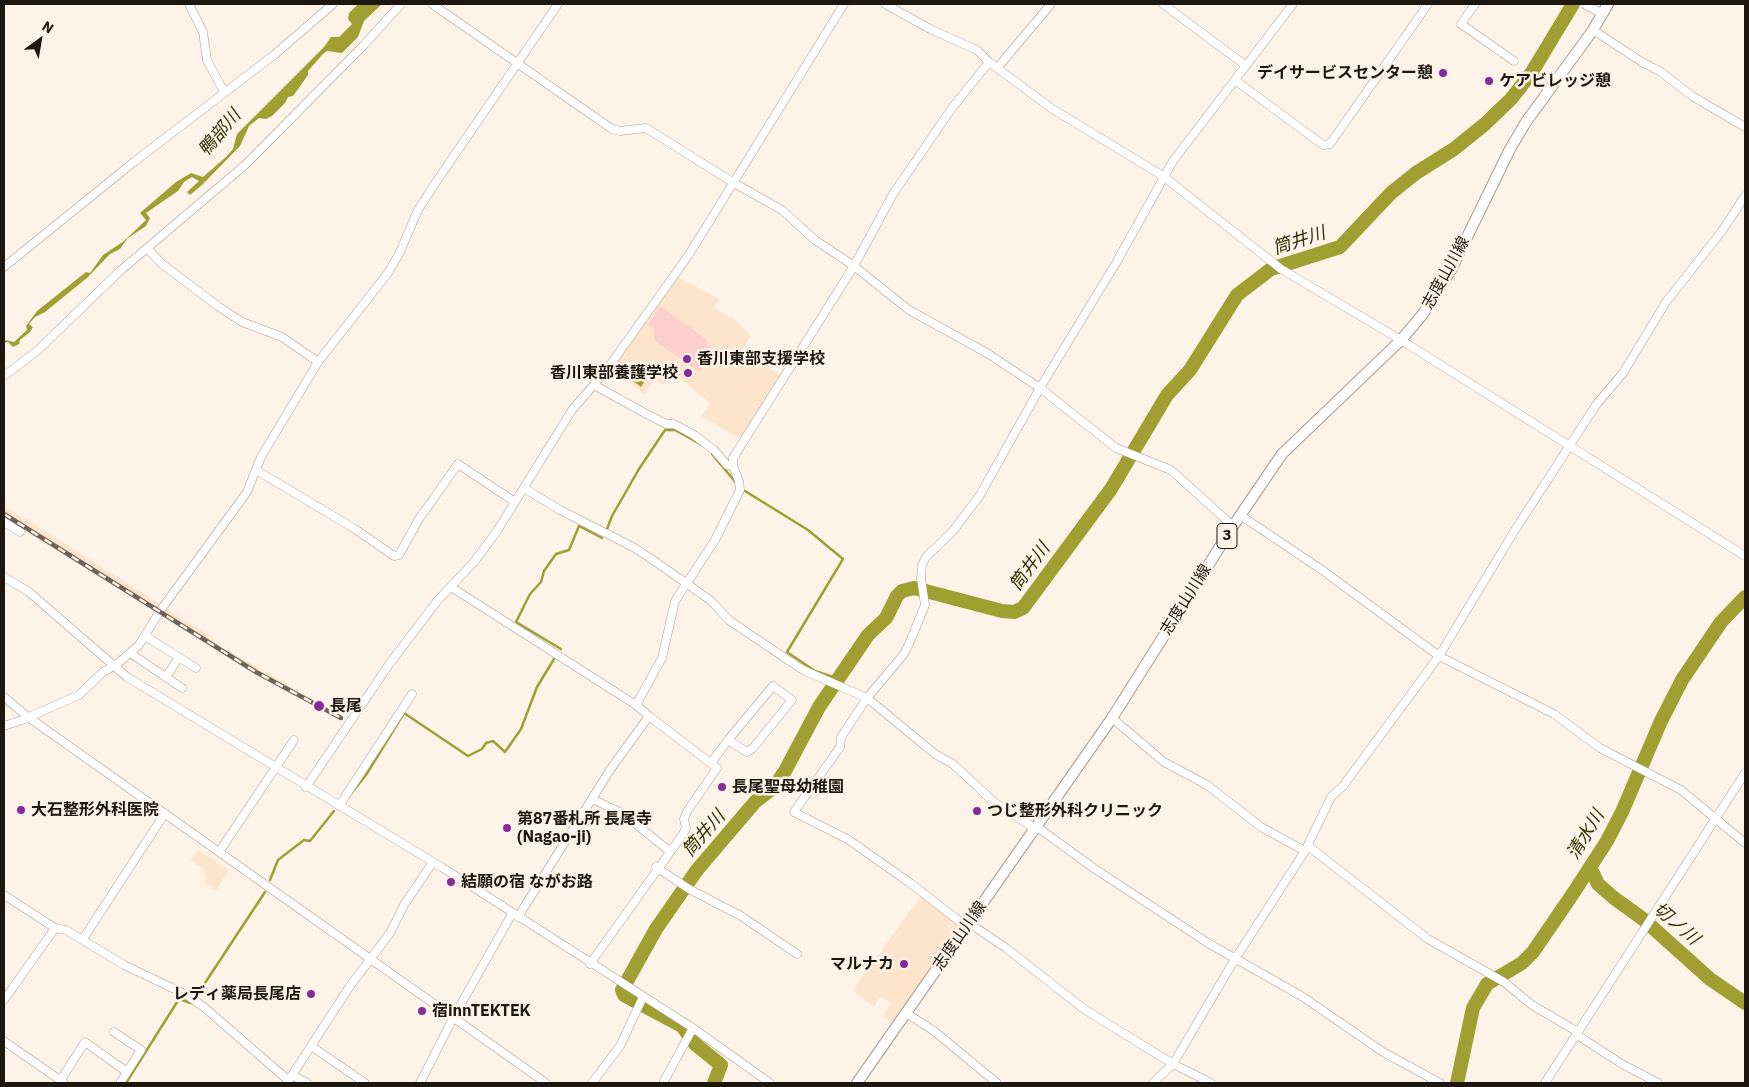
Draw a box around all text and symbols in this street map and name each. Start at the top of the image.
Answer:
north arrow [15,15,65,65]
text: N [39,17,57,38]
place label: デイサービスセンター憩 [1257,63,1433,83]
marker: デイサービスセンター憩 [1437,67,1449,79]
place label: ケアビレッジ憩 [1499,71,1611,91]
marker: ケアビレッジ憩 [1483,75,1495,87]
water label: 鴨部川 [194,105,246,161]
water label: 筒井川 [1270,222,1328,260]
street label: 志度山川線 [1418,233,1474,313]
place label: 香川東部支援学校 [697,349,825,369]
marker: 香川東部支援学校 [681,353,693,365]
place label: 香川東部養護学校 [550,363,678,383]
marker: 香川東部養護学校 [682,367,694,379]
road number: 3 [1217,524,1237,548]
water label: 筒井川 [1005,539,1055,595]
street label: 志度山川線 [1157,561,1215,639]
place label: 長尾 [330,696,362,716]
marker: 長尾 [312,699,326,713]
place label: 長尾聖母幼稚園 [732,777,844,797]
marker: 長尾聖母幼稚園 [716,781,728,793]
place label: 大石整形外科医院 [31,800,159,820]
place label: つじ整形外科クリニック [987,801,1163,821]
marker: 大石整形外科医院 [15,804,27,816]
marker: つじ整形外科クリニック [971,805,983,817]
water label: 清水川 [1563,806,1609,864]
water label: 筒井川 [678,807,730,861]
place label: 第87番札所 長尾寺 (Nagao-ji) [517,809,652,847]
marker: 第87番札所 長尾寺 (Nagao-ji) [501,822,513,834]
place label: 結願の宿 ながお路 [461,872,593,892]
marker: 結願の宿 ながお路 [445,876,457,888]
street label: 志度山川線 [929,898,991,974]
water label: 切ノ川 [1649,898,1703,950]
place label: マルナカ [830,954,894,974]
marker: マルナカ [898,958,910,970]
place label: レディ薬局長尾店 [173,984,301,1004]
marker: レディ薬局長尾店 [305,988,317,1000]
place label: 宿innTEKTEK [432,1001,531,1021]
marker: 宿innTEKTEK [416,1005,428,1017]

